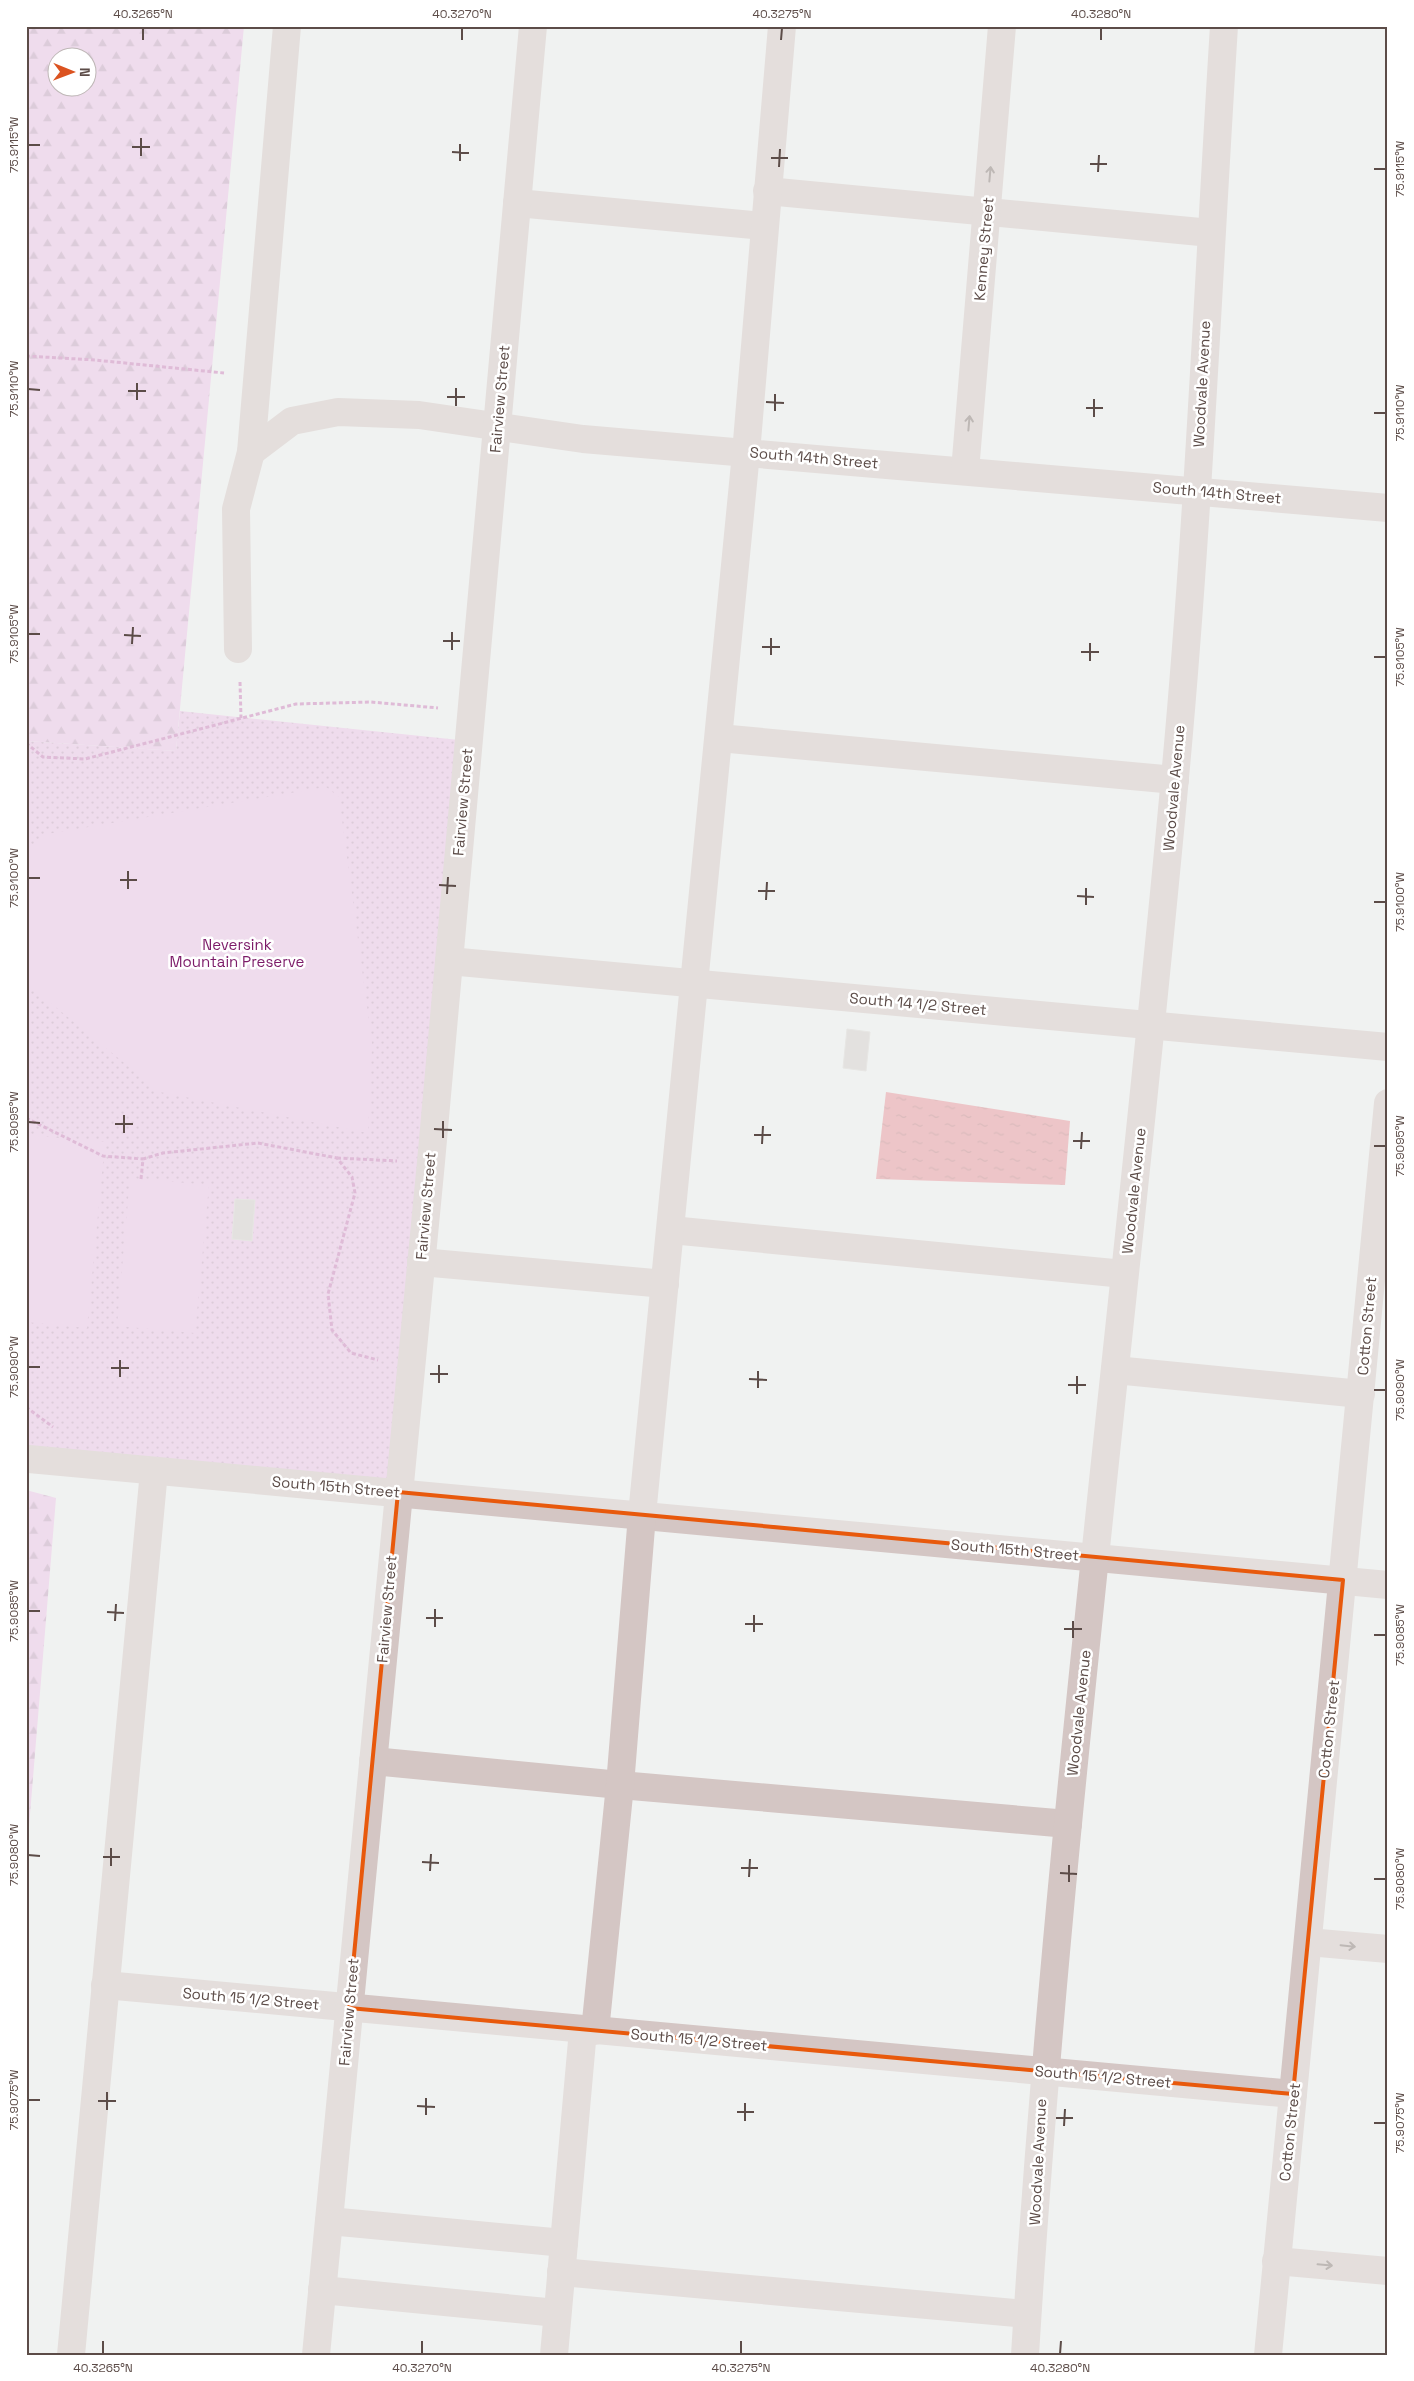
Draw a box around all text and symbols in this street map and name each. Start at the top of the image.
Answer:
text: 40.3265°N [113,6,173,22]
text: 40.3270°N [432,6,492,22]
text: 40.3275°N [753,6,811,22]
text: 40.3280°N [1071,6,1131,22]
north arrow [48,48,98,98]
text: N [76,67,94,77]
text: 75.9115°W [6,116,22,173]
text: 75.9115°W [1392,140,1408,197]
one-way arrow [986,166,995,182]
street label: Kenney Street [970,196,998,302]
street label: Woodvale Avenue [1189,320,1214,448]
street label: Fairview Street [485,344,514,454]
text: 75.9110°W [6,360,22,418]
text: 75.9110°W [1392,384,1408,442]
one-way arrow [964,415,974,431]
street label: South 14th Street [749,442,879,473]
street label: South 14th Street [1152,477,1282,508]
text: 75.9105°W [6,604,22,664]
text: 75.9105°W [1392,627,1408,687]
street label: Woodvale Avenue [1159,724,1189,852]
street label: Fairview Street [448,747,477,857]
text: 75.9100°W [6,848,22,908]
text: 75.9100°W [1392,872,1408,932]
park label: Neversink Mountain Preserve [170,935,305,971]
street label: South 14 1/2 Street [849,988,988,1019]
text: 75.9095°W [6,1091,22,1153]
text: 75.9095°W [1392,1115,1408,1177]
street label: Woodvale Avenue [1117,1127,1150,1255]
street label: Fairview Street [411,1151,440,1261]
street label: Cotton Street [1353,1276,1380,1376]
text: 75.9090°W [6,1335,22,1398]
text: 75.9090°W [1392,1358,1408,1421]
street label: South 15th Street [271,1471,401,1502]
street label: South 15th Street [950,1534,1080,1565]
street label: Fairview Street [372,1554,401,1664]
text: 75.9085°W [6,1580,22,1642]
text: 75.9085°W [1392,1604,1408,1666]
street label: Woodvale Avenue [1062,1649,1095,1777]
street label: Cotton Street [1314,1679,1343,1779]
text: 75.9080°W [6,1823,22,1886]
text: 75.9080°W [1392,1847,1408,1910]
one-way arrow [1340,1941,1356,1950]
street label: Fairview Street [334,1957,363,2067]
street label: South 15 1/2 Street [182,1983,320,2014]
street label: South 15 1/2 Street [630,2024,768,2055]
street label: South 15 1/2 Street [1034,2061,1172,2092]
text: 75.9075°W [6,2069,22,2130]
street label: Cotton Street [1275,2082,1304,2182]
text: 75.9075°W [1392,2092,1408,2153]
street label: Woodvale Avenue [1025,2098,1050,2226]
one-way arrow [1317,2260,1333,2270]
text: 40.3265°N [73,2360,133,2376]
text: 40.3270°N [392,2360,452,2376]
text: 40.3275°N [712,2360,770,2376]
text: 40.3280°N [1030,2360,1090,2376]

